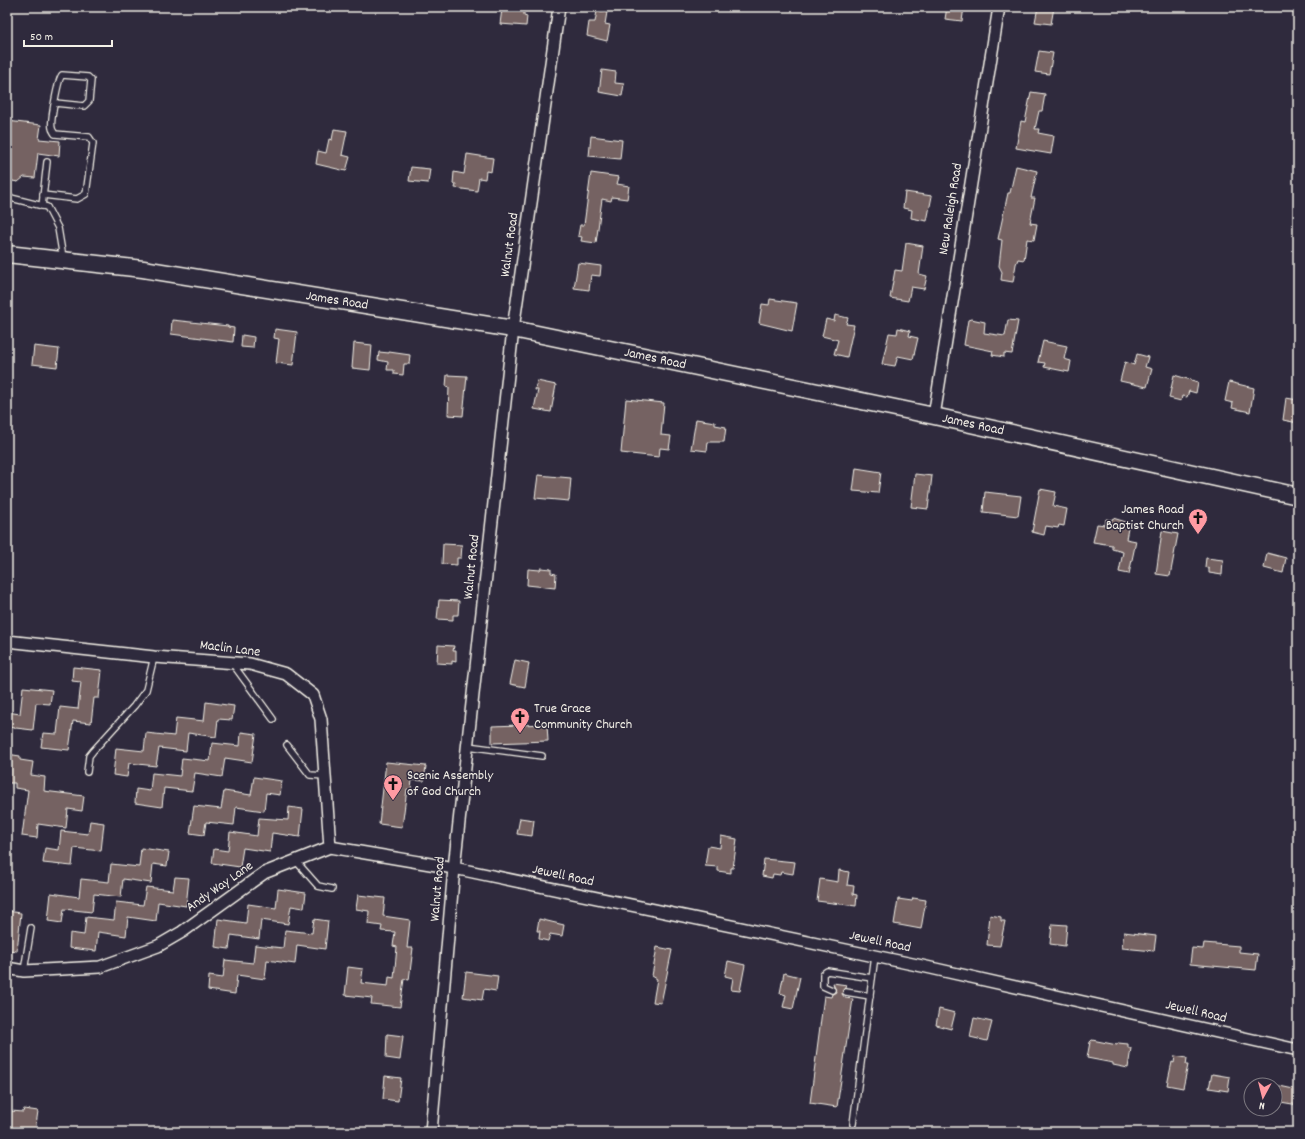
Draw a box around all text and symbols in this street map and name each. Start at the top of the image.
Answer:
scale bar [24,22,112,48]
text: 50 m [30,29,53,46]
street label: New Raleigh Road [934,162,968,256]
street label: Walnut Road [496,211,524,279]
street label: James Road [304,286,370,316]
street label: James Road [622,343,688,375]
street label: James Road [940,409,1006,441]
place label: James Road Baptist Church [1106,500,1184,536]
church icon: James Road Baptist Church [1187,507,1209,535]
street label: Walnut Road [459,534,485,600]
street label: Maclin Lane [199,635,261,663]
place label: True Grace Community Church [534,699,632,735]
church icon: True Grace Community Church [509,706,531,734]
place label: Scenic Assembly of God Church [407,766,493,802]
church icon: Scenic Assembly of God Church [382,773,404,801]
street label: Andy Way Lane [182,856,258,918]
street label: Walnut Road [425,856,451,922]
street label: Jewell Road [530,860,596,892]
street label: Jewell Road [847,926,913,958]
street label: Jewell Road [1163,995,1229,1029]
north arrow [1243,1077,1283,1117]
text: N [1258,1097,1266,1113]

